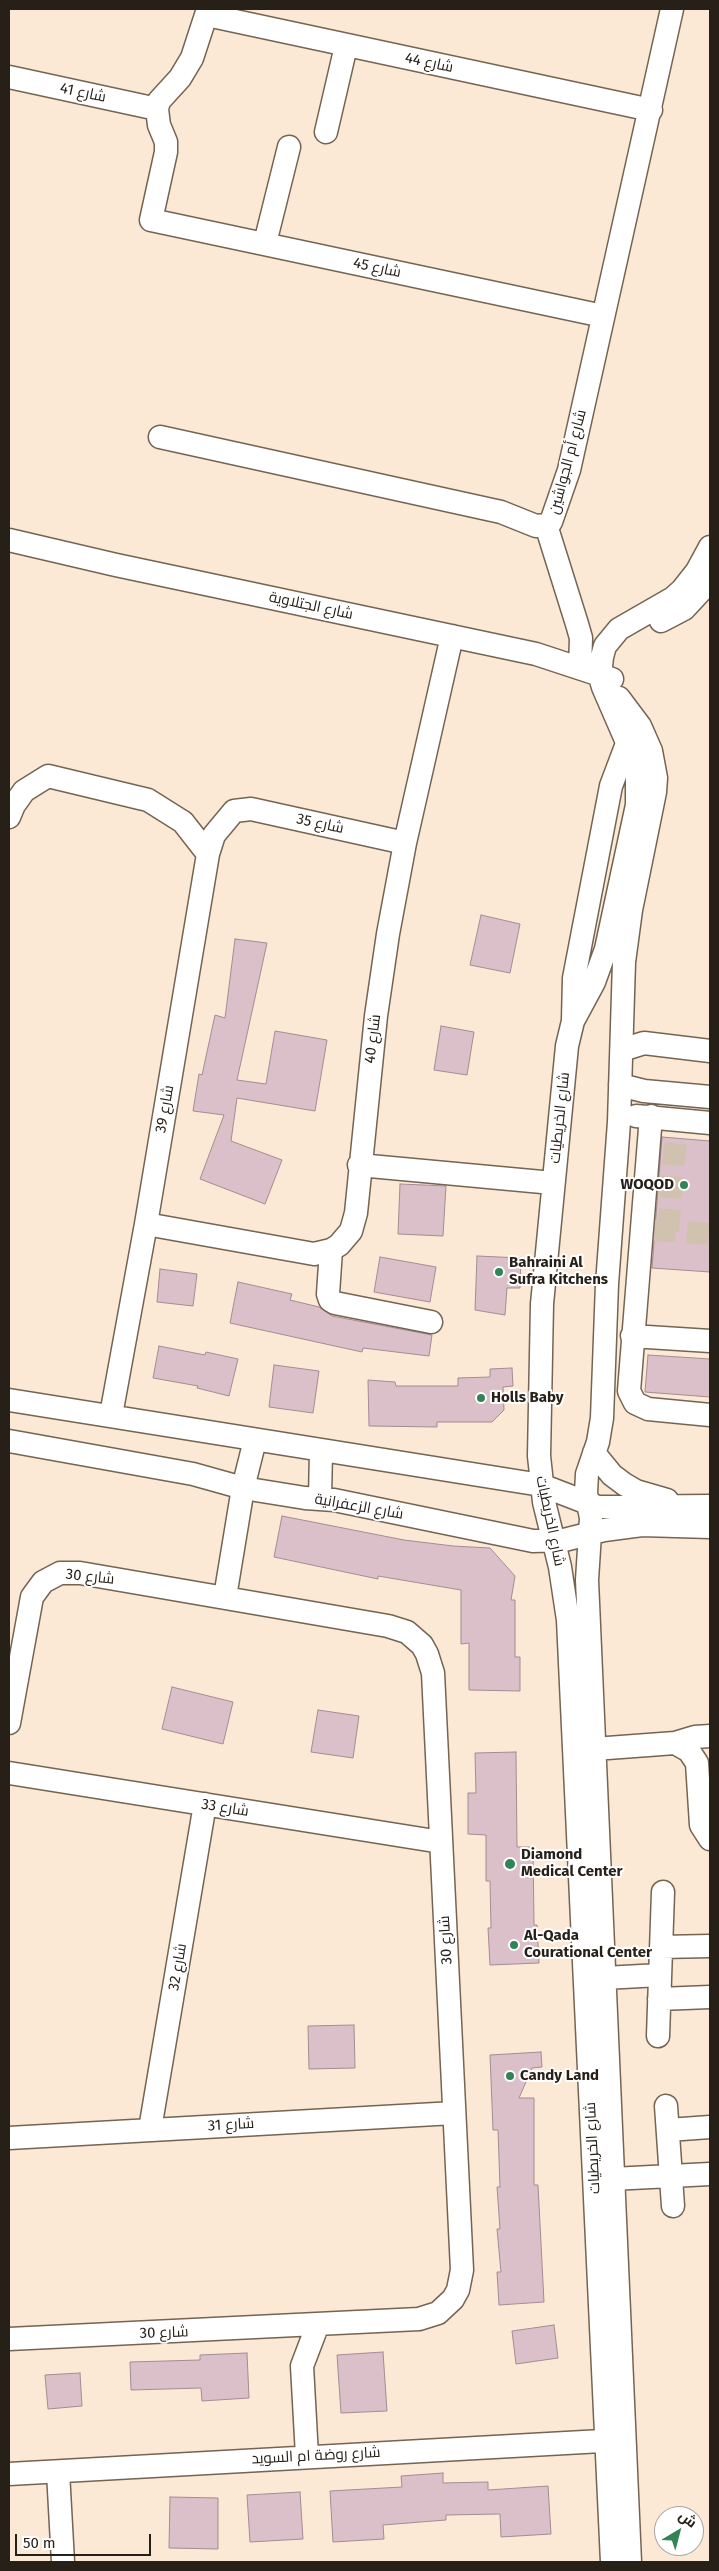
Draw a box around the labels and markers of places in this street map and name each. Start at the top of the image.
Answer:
place label: WOQOD [620,1176,674,1194]
marker: WOQOD [678,1179,690,1191]
place label: Bahraini Al Sufra Kitchens [509,1254,608,1289]
marker: Bahraini Al Sufra Kitchens [493,1266,505,1278]
place label: Holls Baby [491,1389,564,1407]
marker: Holls Baby [475,1392,487,1404]
place label: Diamond Medical Center [521,1846,622,1881]
marker: Diamond Medical Center [503,1857,517,1871]
place label: Al-Qada Courational Center [524,1927,652,1962]
marker: Al-Qada Courational Center [508,1939,520,1951]
place label: Candy Land [520,2067,599,2085]
marker: Candy Land [504,2070,516,2082]

